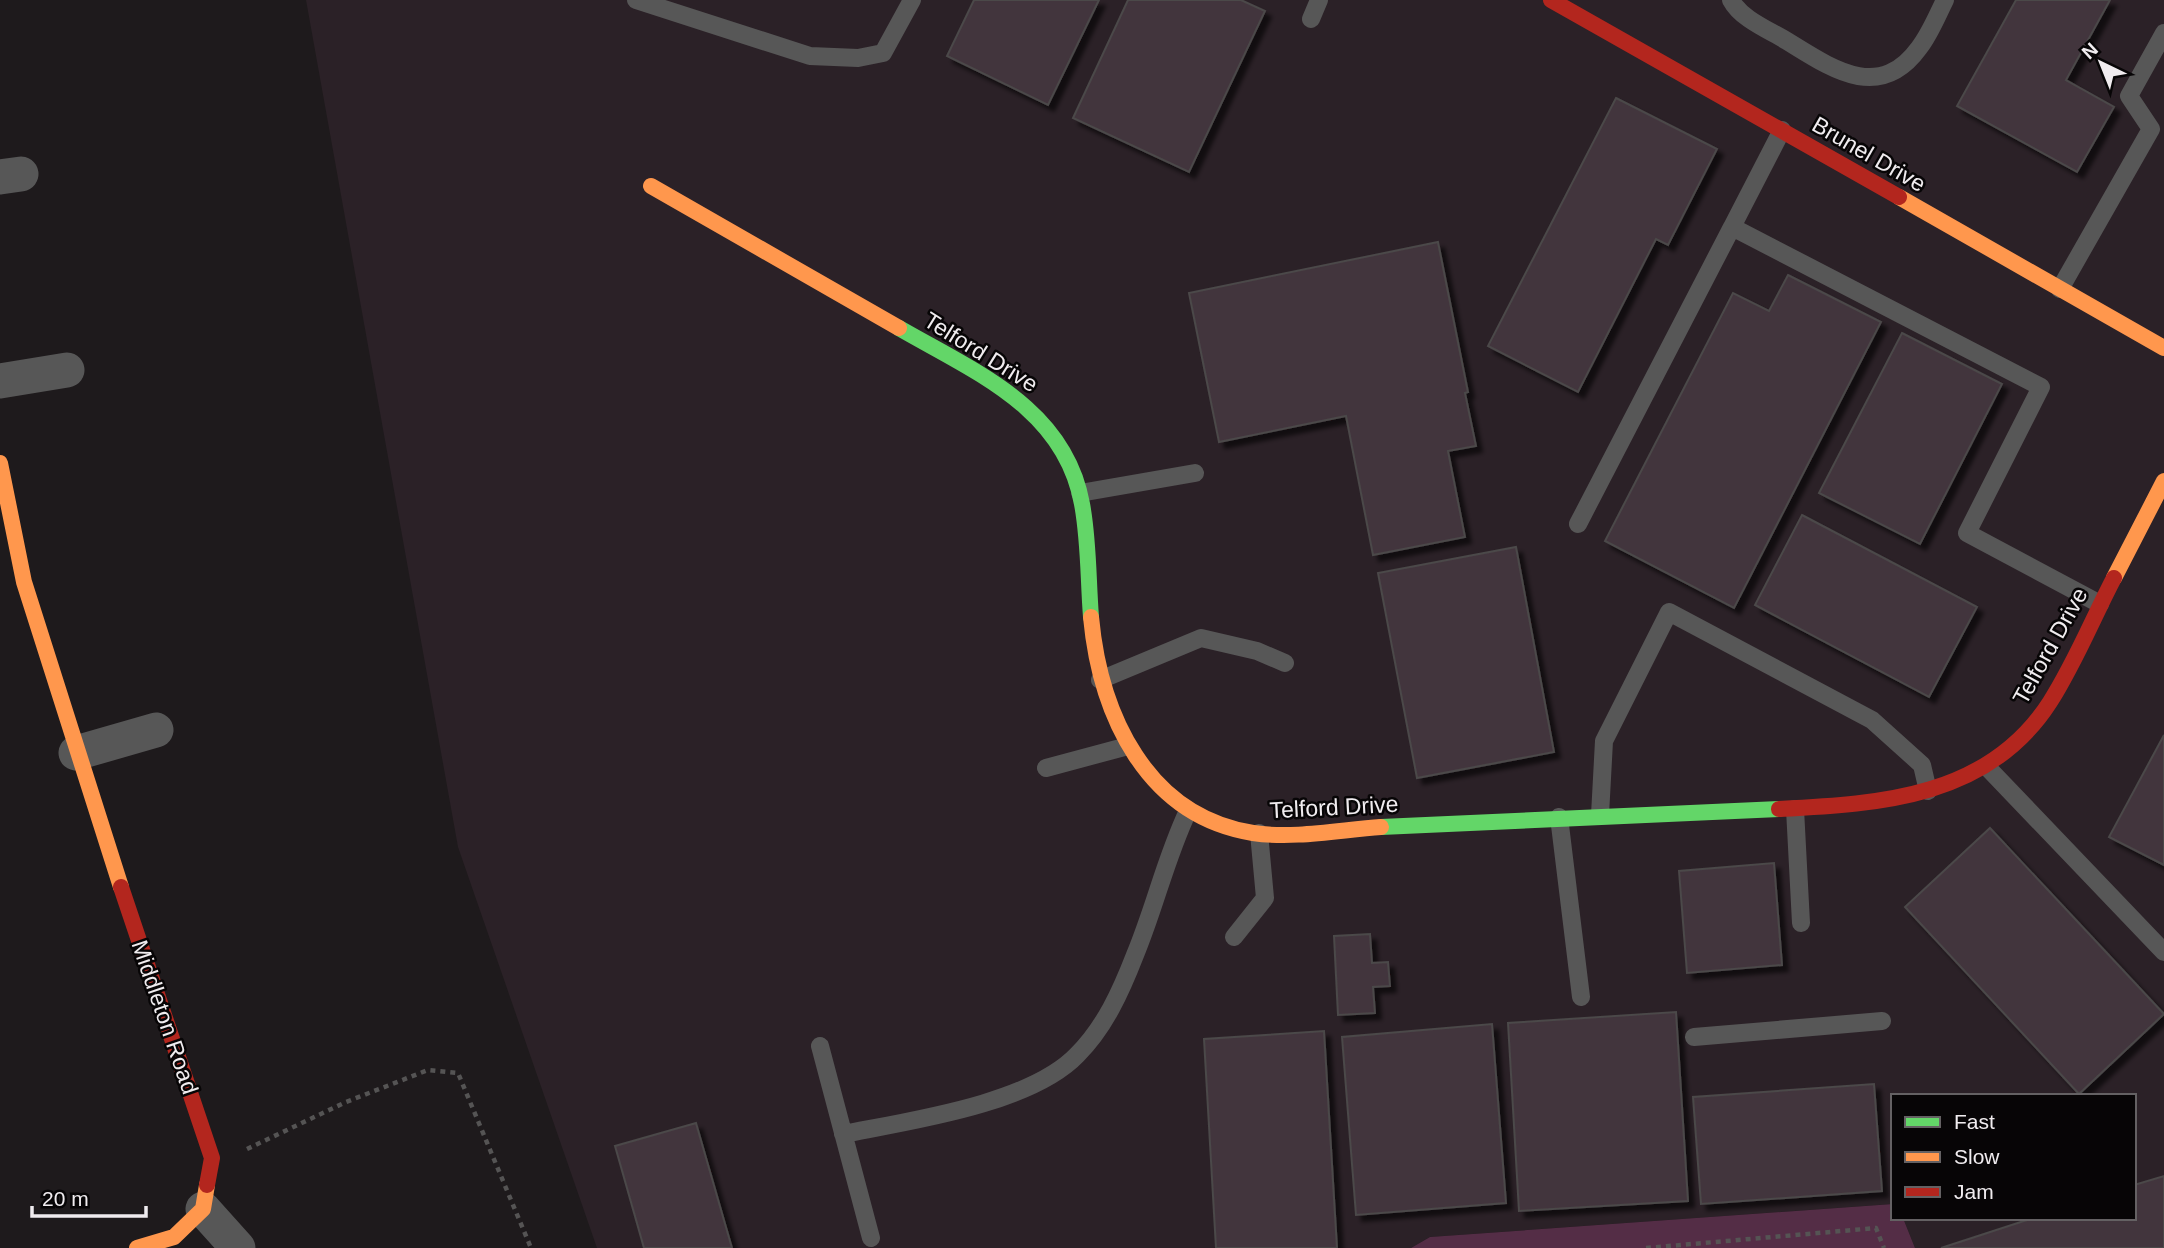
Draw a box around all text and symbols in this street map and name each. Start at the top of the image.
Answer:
north arrow [2066,28,2136,98]
text: N [2078,39,2102,63]
street label: Brunel Drive [1808,111,1930,197]
street label: Telford Drive [919,307,1043,397]
street label: Telford Drive [2007,583,2093,709]
street label: Telford Drive [1269,791,1399,823]
street label: Middleton Road [126,937,204,1097]
legend [1891,1094,2136,1220]
text: Fast [1954,1110,1995,1133]
text: Slow [1954,1145,2000,1168]
scale bar [32,1174,145,1218]
text: Jam [1954,1180,1994,1203]
text: 20 m [42,1187,89,1210]

